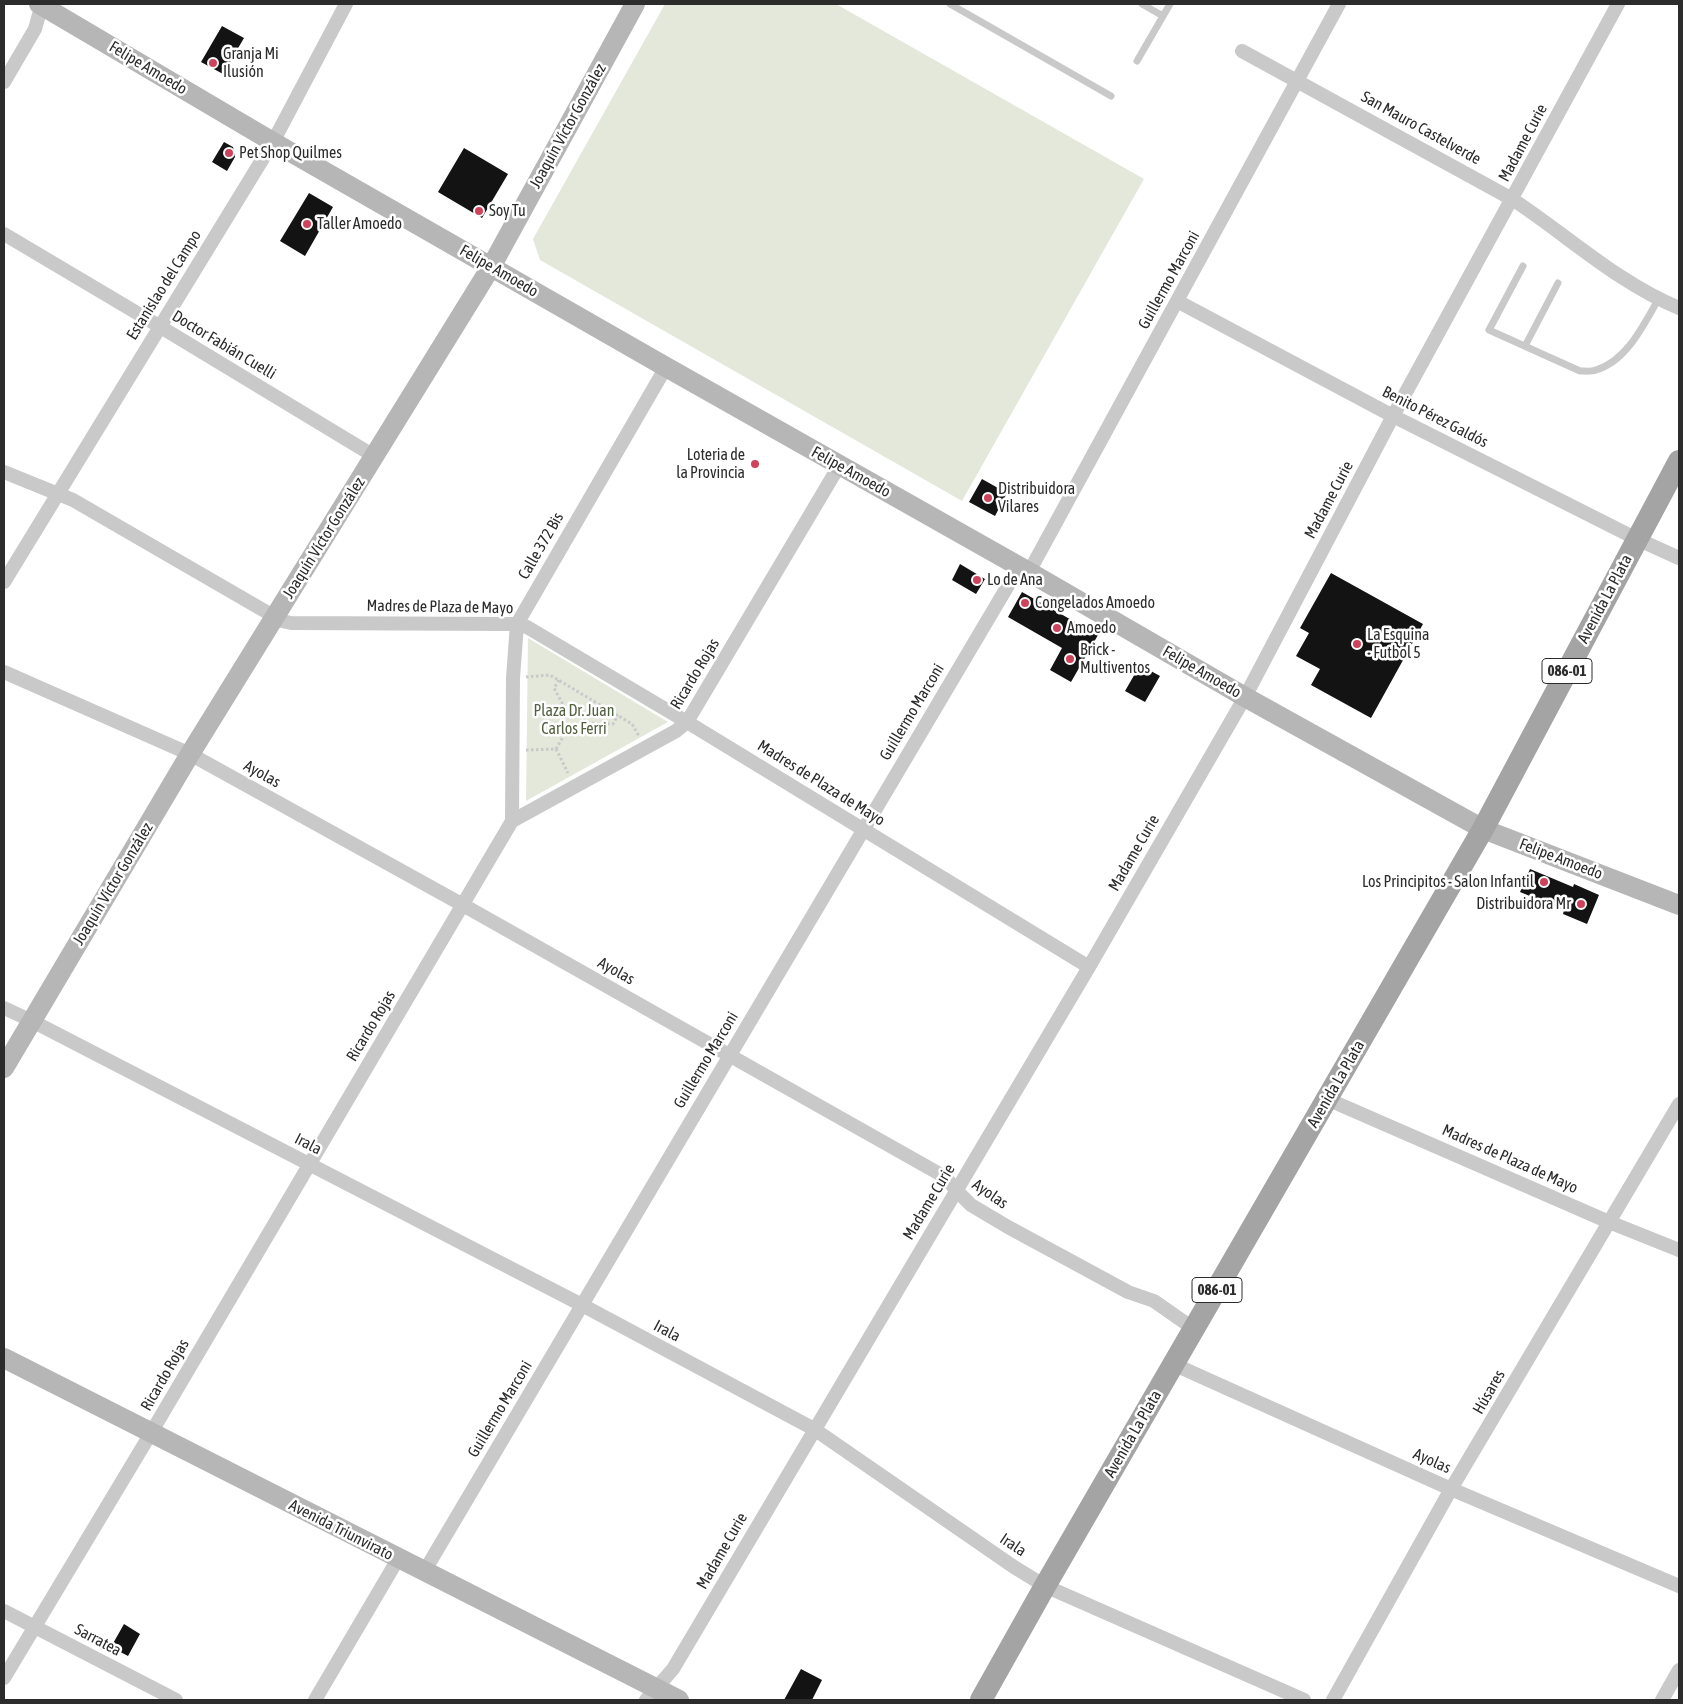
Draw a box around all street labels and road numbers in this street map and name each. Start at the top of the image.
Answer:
street label: Felipe Amoedo [106,37,190,99]
street label: Joaquín Víctor González [526,60,610,192]
street label: San Mauro Castelverde [1358,87,1484,169]
street label: Madame Curie [1495,101,1551,185]
street label: Estanislao del Campo [123,227,205,343]
street label: Guillermo Marconi [1134,228,1204,332]
street label: Felipe Amoedo [456,241,542,301]
street label: Doctor Fabián Cuelli [169,306,279,384]
street label: Benito Pérez Galdós [1379,382,1491,452]
street label: Felipe Amoedo [808,442,894,502]
street label: Madame Curie [1301,458,1357,542]
street label: Joaquín Víctor González [279,474,369,602]
street label: Calle 372 Bis [514,509,568,583]
street label: Avenida La Plata [1574,551,1636,647]
street label: Madres de Plaza de Mayo [367,596,513,618]
street label: Ricardo Rojas [666,635,724,713]
street label: Felipe Amoedo [1159,642,1245,702]
road number: 086-01 [1542,658,1592,684]
street label: Guillermo Marconi [876,660,948,764]
street label: Madres de Plaza de Mayo [754,736,888,830]
street label: Ayolas [240,756,284,792]
street label: Madame Curie [1104,812,1164,894]
street label: Joaquín Víctor González [69,819,157,949]
street label: Felipe Amoedo [1517,834,1605,884]
street label: Ayolas [594,953,638,989]
street label: Ricardo Rojas [342,987,400,1065]
street label: Guillermo Marconi [670,1008,742,1112]
street label: Avenida La Plata [1303,1037,1369,1131]
street label: Madres de Plaza de Mayo [1439,1120,1581,1198]
street label: Irala [291,1129,325,1159]
street label: Madame Curie [899,1161,959,1243]
street label: Ayolas [968,1175,1012,1213]
road number: 086-01 [1192,1278,1242,1302]
street label: Irala [650,1316,684,1346]
street label: Ricardo Rojas [137,1336,193,1414]
street label: Guillermo Marconi [464,1357,536,1461]
street label: Húsares [1469,1367,1509,1417]
street label: Avenida La Plata [1100,1387,1166,1481]
street label: Ayolas [1410,1444,1454,1478]
street label: Avenida Triunvirato [286,1496,396,1564]
street label: Madame Curie [692,1510,752,1592]
street label: Irala [996,1529,1030,1561]
street label: Sarratea [71,1620,125,1660]

